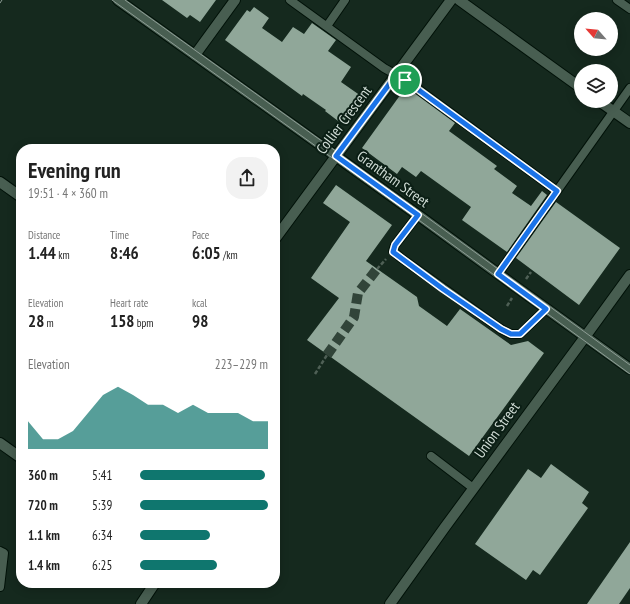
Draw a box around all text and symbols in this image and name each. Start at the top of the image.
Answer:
north arrow [574,12,618,56]
map controls [574,12,618,108]
pin [388,63,422,97]
button: layers [574,64,618,108]
icon: arrive [394,69,416,91]
street label: Collier Crescent [312,82,375,158]
street label: Grantham Street [353,146,433,211]
text: Evening run [28,156,121,184]
button: share [226,157,268,199]
text: 19:51 · 4 × 360 m [28,185,108,202]
text: Distance [28,228,60,242]
text: Time [110,228,129,242]
text: Pace [192,228,209,242]
text: 1.44 [28,242,56,264]
text: 8:46 [110,242,139,264]
text: 6:05 [192,242,221,264]
text: km [56,248,70,262]
text: /km [221,248,238,262]
text: Elevation [28,296,63,310]
text: Heart rate [110,296,148,310]
text: kcal [192,296,207,310]
text: 28 [28,310,44,332]
text: 158 [110,310,134,332]
text: 98 [192,310,208,332]
text: m [44,316,54,330]
text: bpm [134,316,153,330]
text: Elevation [28,356,70,373]
text: 223–229 m [215,356,268,373]
street label: Union Street [470,398,523,462]
text: 360 m [28,467,58,484]
text: 5:41 [92,467,112,484]
text: 720 m [28,497,58,514]
text: 5:39 [92,497,112,514]
text: 1.1 km [28,527,60,544]
text: 6:34 [92,527,112,544]
text: 1.4 km [28,557,60,574]
text: 6:25 [92,557,112,574]

